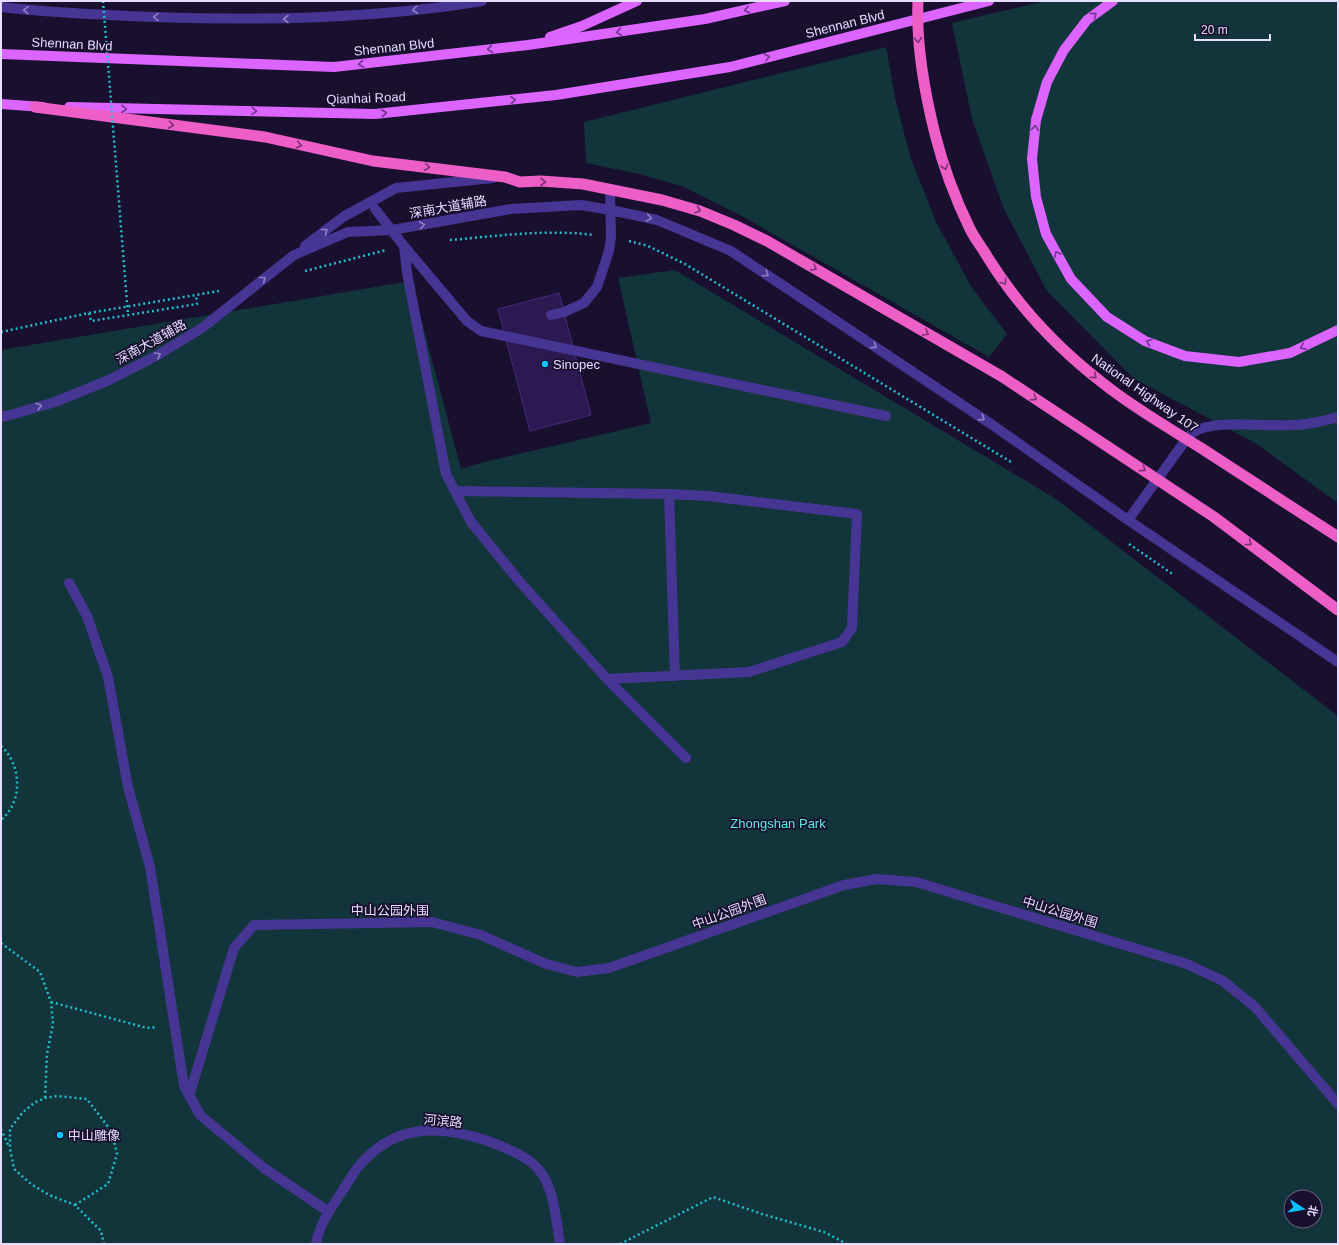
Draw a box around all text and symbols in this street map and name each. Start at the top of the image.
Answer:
one-way arrow [23,5,29,14]
one-way arrow [412,5,418,14]
one-way arrow [744,5,750,13]
street label: Shennan Blvd [804,7,886,41]
one-way arrow [153,13,159,22]
one-way arrow [1089,13,1096,20]
one-way arrow [283,15,289,23]
scale bar [1195,16,1270,42]
text: 20 m [1201,23,1228,37]
one-way arrow [616,27,622,35]
street label: Shennan Blvd [31,34,113,54]
street label: Shennan Blvd [353,35,435,59]
one-way arrow [914,37,923,43]
one-way arrow [487,44,493,53]
one-way arrow [764,53,771,62]
one-way arrow [358,59,364,68]
street label: Qianhai Road [326,89,406,107]
one-way arrow [510,95,516,104]
one-way arrow [121,104,127,113]
one-way arrow [251,107,257,115]
one-way arrow [381,109,387,118]
one-way arrow [167,120,174,129]
one-way arrow [1031,125,1040,131]
one-way arrow [296,140,302,148]
one-way arrow [424,163,430,172]
one-way arrow [940,163,949,170]
one-way arrow [540,177,546,186]
street label: 深南大道辅路 [408,193,488,221]
one-way arrow [694,206,701,214]
one-way arrow [646,214,652,222]
one-way arrow [419,221,425,230]
one-way arrow [320,229,327,236]
one-way arrow [1054,251,1062,258]
one-way arrow [810,264,817,271]
one-way arrow [761,269,768,276]
one-way arrow [258,277,265,284]
one-way arrow [999,277,1006,284]
street label: 深南大道辅路 [113,317,189,367]
one-way arrow [922,329,929,336]
one-way arrow [1145,339,1153,347]
one-way arrow [870,341,877,349]
one-way arrow [1300,342,1307,350]
street label: National Highway 107 [1089,351,1201,435]
one-way arrow [153,352,161,359]
place label: Sinopec [553,357,600,372]
marker: Sinopec [540,359,550,369]
one-way arrow [1089,371,1096,378]
one-way arrow [1030,393,1037,401]
one-way arrow [35,403,42,411]
one-way arrow [978,413,985,420]
one-way arrow [1139,464,1146,472]
one-way arrow [1245,538,1252,545]
park label: Zhongshan Park [730,816,826,831]
street label: 中山公园外围 [690,892,768,932]
street label: 中山公园外围 [1021,893,1099,931]
street label: 中山公园外围 [351,903,429,918]
street label: 河滨路 [423,1112,463,1130]
place label: 中山雕像 [68,1128,120,1143]
marker: 中山雕像 [55,1130,65,1140]
north arrow [1283,1189,1323,1229]
text: 北 [1306,1204,1320,1218]

